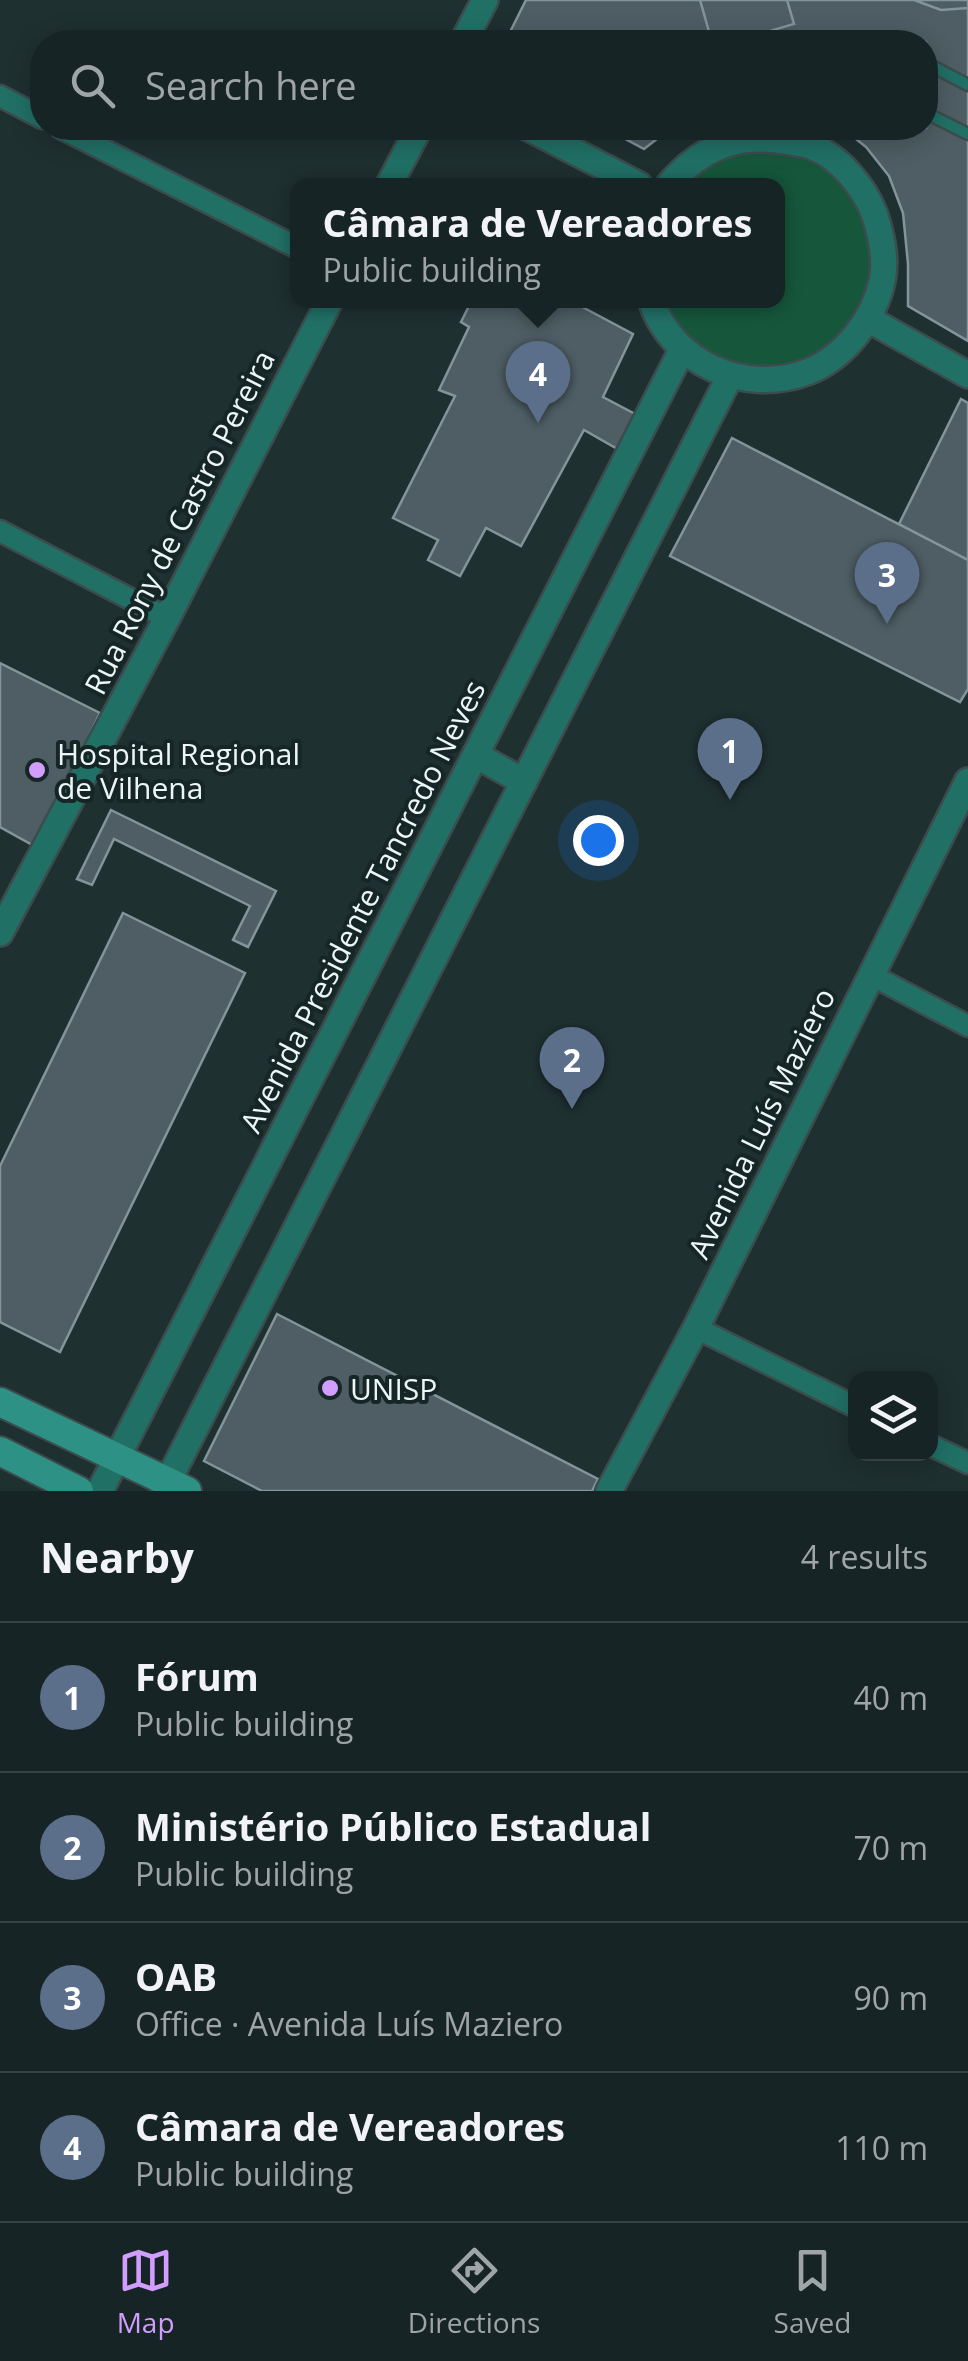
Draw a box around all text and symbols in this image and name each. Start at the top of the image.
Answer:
search box [30,30,938,140]
icon: search [65,58,120,113]
text: Search here [145,59,357,111]
popup [290,178,785,308]
text: Câmara de Vereadores [323,196,752,248]
text: Public building [323,248,541,291]
pin: 4 [506,340,570,423]
street label: Rua Rony de Castro Pereira [74,343,284,701]
pin: 3 [854,542,920,624]
street label: Avenida Presidente Tancredo Neves [230,673,494,1139]
pin: 1 [698,718,762,800]
place label: Hospital Regional de Vilhena [57,733,300,808]
marker: Hospital Regional de Vilhena [26,759,48,781]
your location [573,815,624,866]
street label: Avenida Luís Maziero [678,981,844,1265]
pin: 2 [540,1026,604,1109]
place label: UNISP [350,1368,437,1409]
map controls [848,1371,938,1461]
button: layers [848,1371,938,1461]
marker: UNISP [319,1377,341,1399]
text: Nearby [40,1528,194,1585]
text: 4 results [801,1535,928,1578]
text: Fórum [135,1650,259,1702]
text: 1 [63,1676,82,1719]
text: 40 m [853,1676,928,1719]
text: Public building [135,1702,353,1745]
text: Ministério Público Estadual [135,1800,651,1852]
text: 2 [63,1826,82,1869]
text: 70 m [853,1826,928,1869]
text: Public building [135,1852,353,1895]
text: OAB [135,1950,217,2002]
text: 3 [63,1976,82,2019]
text: 90 m [853,1976,928,2019]
text: Office · Avenida Luís Maziero [135,2002,563,2045]
text: Câmara de Vereadores [135,2100,565,2152]
text: 4 [63,2126,82,2169]
text: 110 m [835,2126,928,2169]
text: Public building [135,2152,353,2195]
tab: Map [117,2243,175,2341]
tab: Directions [408,2243,540,2341]
tab: Saved [774,2243,851,2341]

